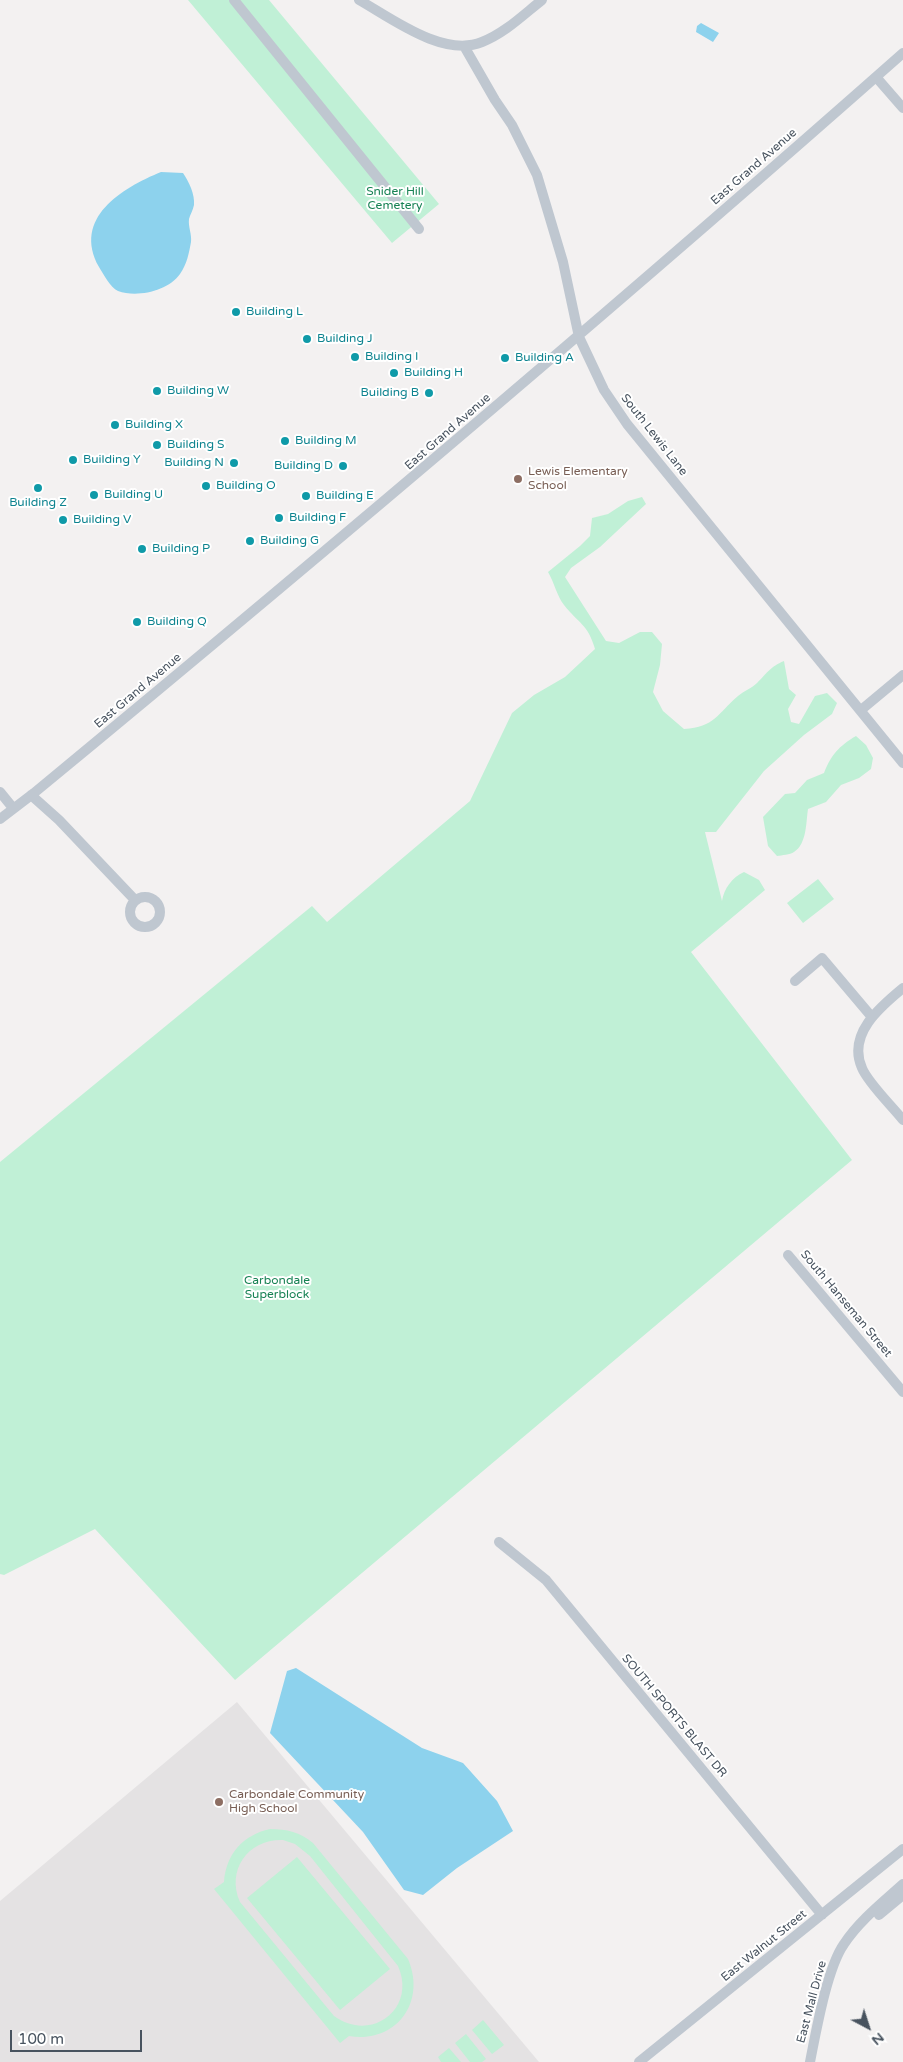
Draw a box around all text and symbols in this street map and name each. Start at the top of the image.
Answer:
street label: East Grand Avenue [708,126,800,208]
park label: Snider Hill Cemetery [366,185,424,213]
place label: Building L [246,305,303,319]
marker: Building L [230,306,242,318]
place label: Building J [317,332,373,346]
marker: Building J [301,333,313,345]
place label: Building I [365,350,418,364]
marker: Building I [349,351,361,363]
place label: Building A [515,351,574,365]
marker: Building A [499,352,511,364]
place label: Building H [404,366,463,380]
marker: Building H [388,367,400,379]
place label: Building W [167,384,229,398]
marker: Building W [151,385,163,397]
place label: Building B [361,386,419,400]
marker: Building B [423,387,435,399]
street label: East Grand Avenue [402,391,494,473]
street label: South Lewis Lane [618,391,690,479]
place label: Building X [125,418,183,432]
marker: Building X [109,419,121,431]
place label: Building M [295,434,357,448]
marker: Building M [279,435,291,447]
place label: Building S [167,438,224,452]
marker: Building S [151,439,163,451]
place label: Building Y [83,453,141,467]
marker: Building Y [67,454,79,466]
place label: Building N [164,456,224,470]
marker: Building N [228,457,240,469]
place label: Building D [274,459,333,473]
marker: Building D [337,460,349,472]
place label: Lewis Elementary School [528,465,628,493]
marker: Lewis Elementary School [512,473,524,485]
place label: Building O [216,479,276,493]
marker: Building O [200,480,212,492]
marker: Building Z [32,482,44,494]
place label: Building U [104,488,163,502]
marker: Building U [88,489,100,501]
place label: Building E [316,489,374,503]
marker: Building E [300,490,312,502]
place label: Building Z [9,496,67,510]
place label: Building F [289,511,346,525]
marker: Building F [273,512,285,524]
place label: Building V [73,513,131,527]
marker: Building V [57,514,69,526]
place label: Building G [260,534,319,548]
marker: Building G [244,535,256,547]
place label: Building P [152,542,210,556]
marker: Building P [136,543,148,555]
place label: Building Q [147,615,207,629]
marker: Building Q [131,616,143,628]
street label: East Grand Avenue [92,650,184,732]
street label: South Hanseman Street [797,1248,895,1360]
park label: Carbondale Superblock [244,1274,310,1302]
street label: SOUTH SPORTS BLAST DR [618,1652,730,1780]
place label: Carbondale Community High School [229,1788,364,1816]
marker: Carbondale Community High School [213,1796,225,1808]
street label: East Walnut Street [718,1907,810,1985]
street label: East Mall Drive [794,1959,830,2045]
north arrow [843,2002,893,2052]
scale bar [12,2020,145,2052]
text: N [868,2029,888,2049]
text: 100 m [18,2030,64,2048]

